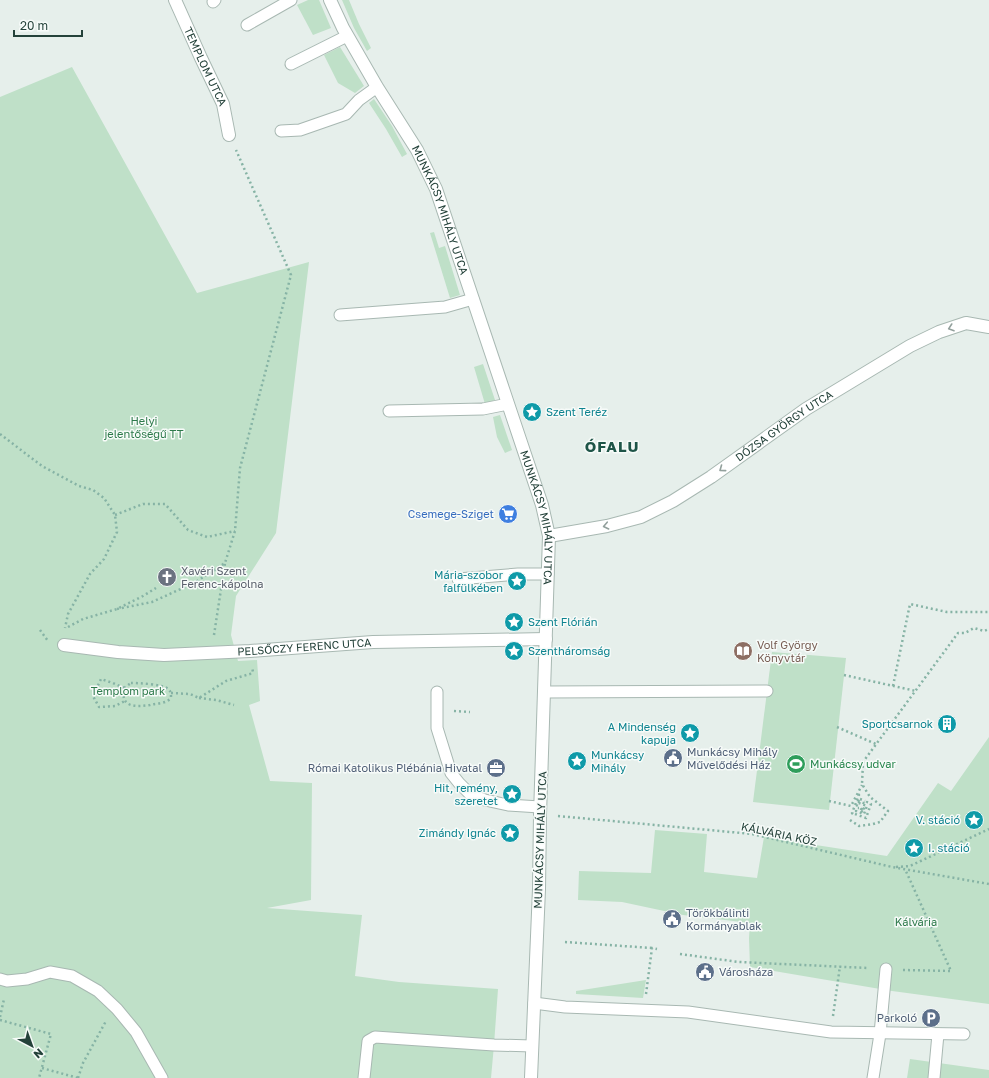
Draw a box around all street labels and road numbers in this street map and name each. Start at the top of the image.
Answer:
street label: TEMPLOM UTCA [182,25,230,108]
street label: MUNKÁCSY MIHÁLY UTCA [410,143,471,277]
street label: DÓZSA GYÖRGY UTCA [733,387,835,464]
street label: MUNKÁCSY MIHÁLY UTCA [518,449,556,586]
street label: PELSŐCZY FERENC UTCA [237,635,372,658]
street label: MUNKÁCSY MIHÁLY UTCA [531,770,548,909]
street label: KÁLVÁRIA KÖZ [740,819,819,848]

